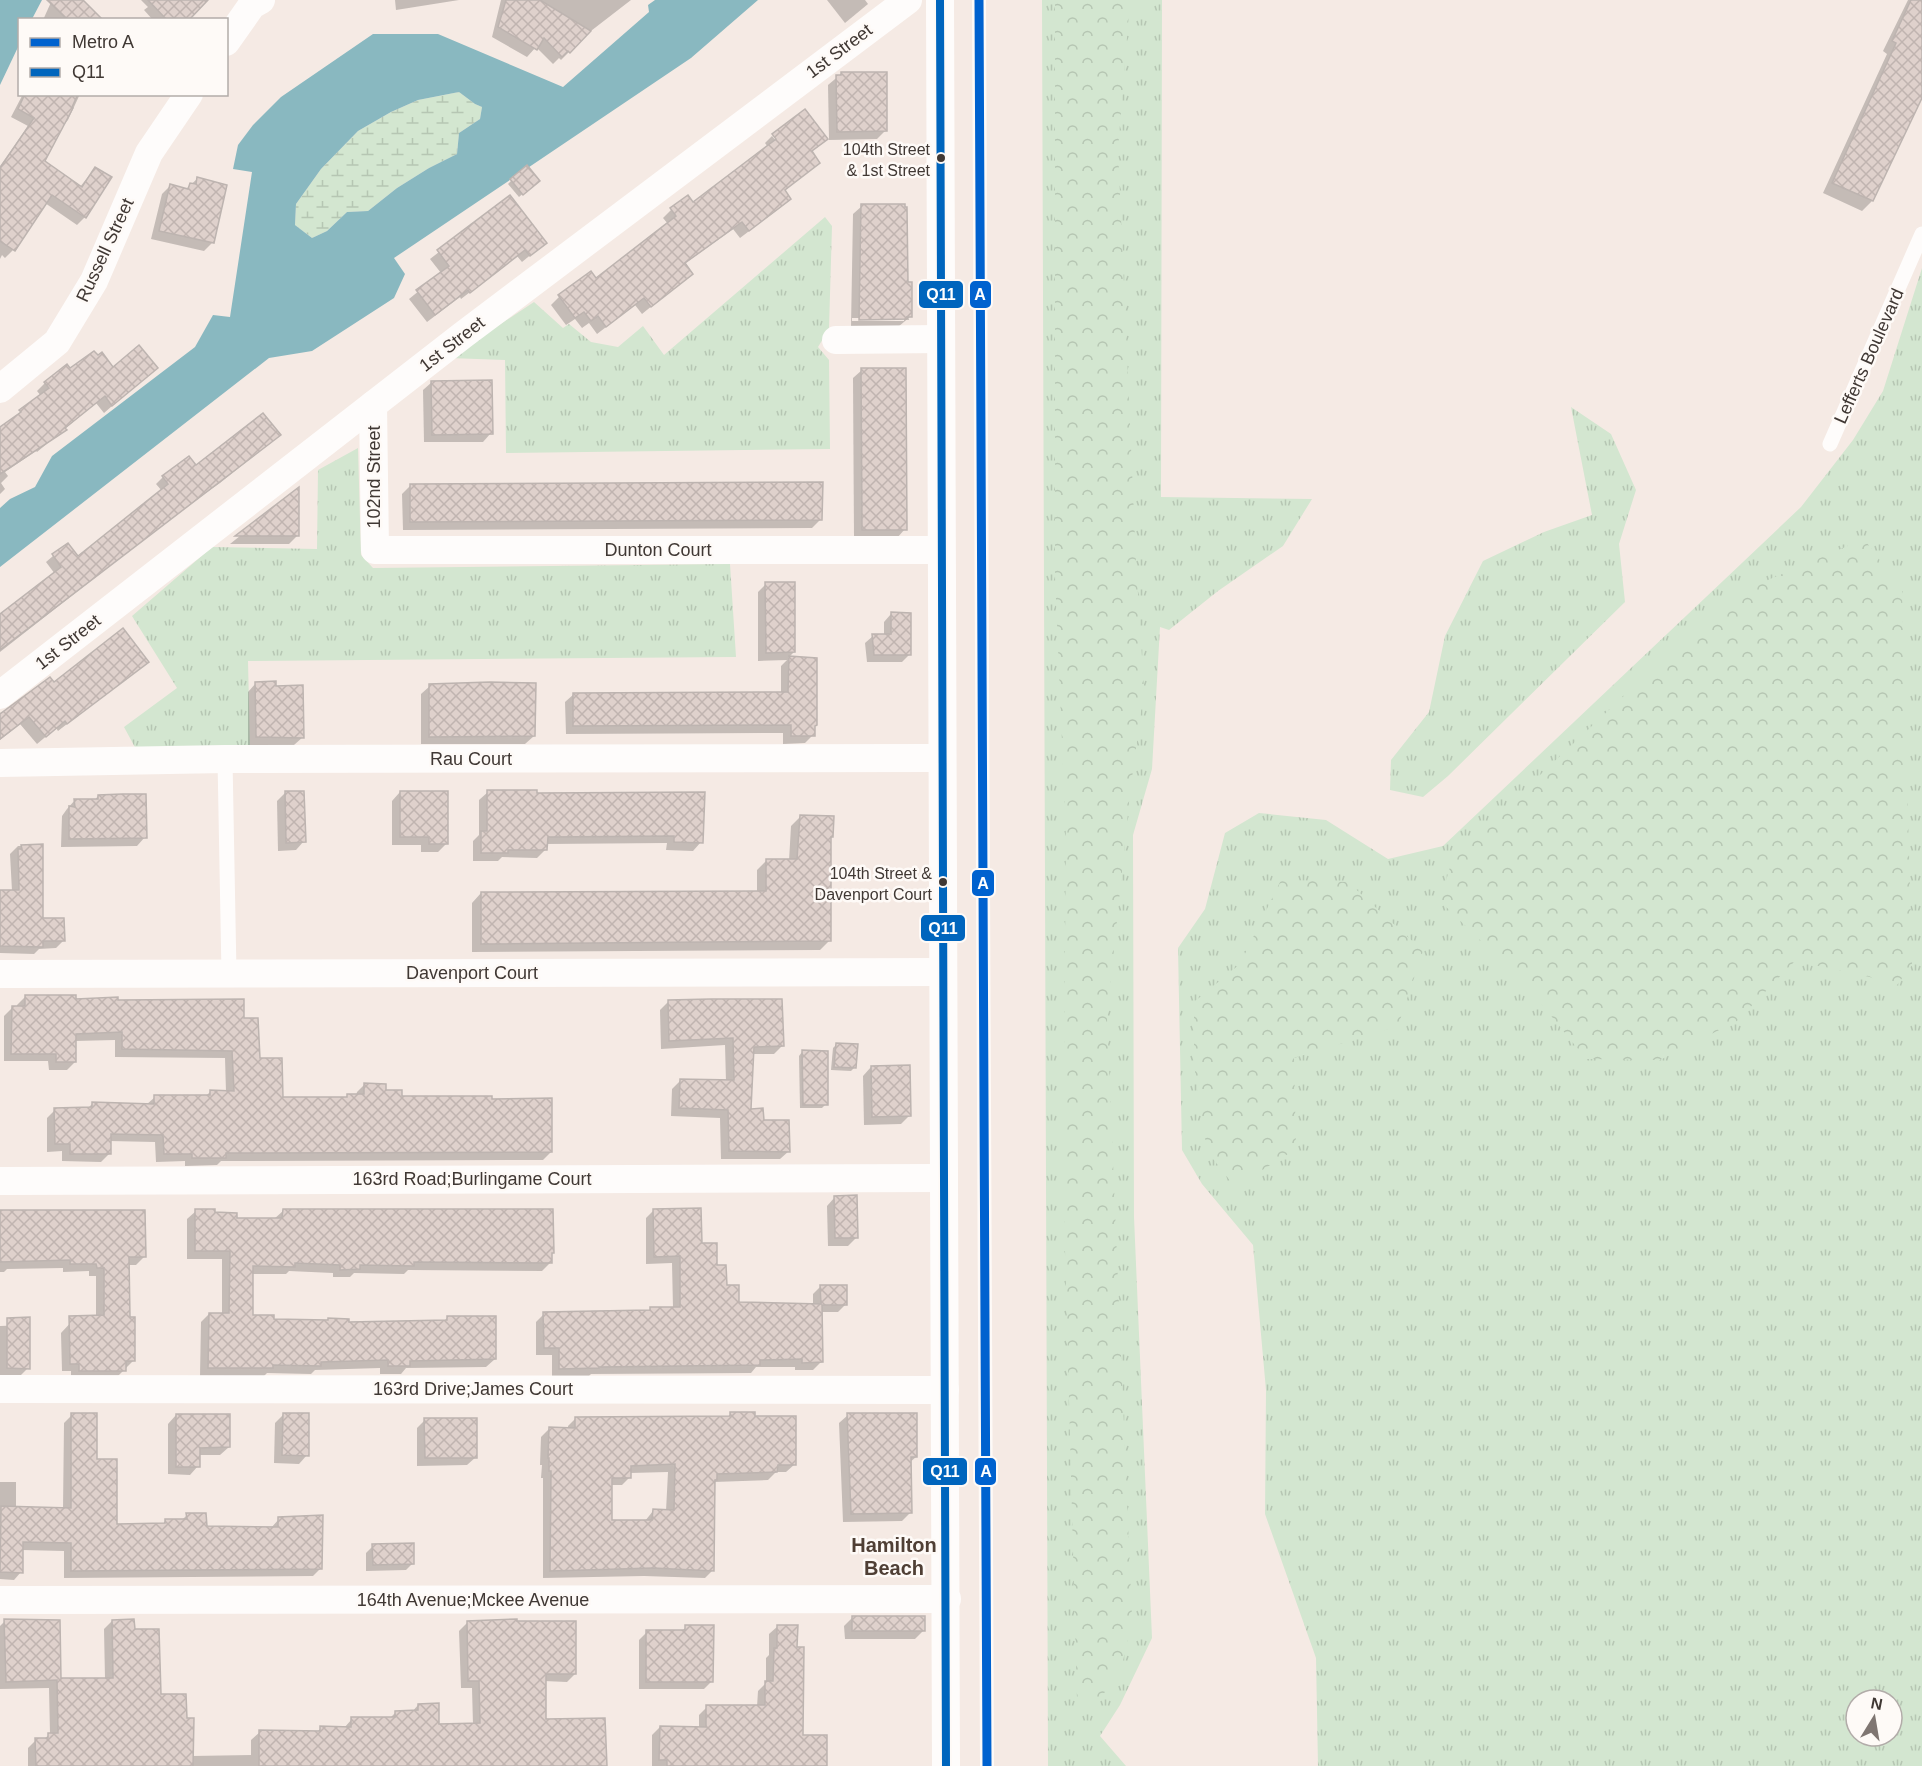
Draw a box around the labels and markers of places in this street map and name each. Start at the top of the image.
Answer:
place label: 104th Street & 1st Street [843,141,931,179]
marker: 104th Street & 1st Street [935,152,947,164]
place label: 104th Street & Davenport Court [815,865,933,903]
marker: 104th Street & Davenport Court [937,876,949,888]

